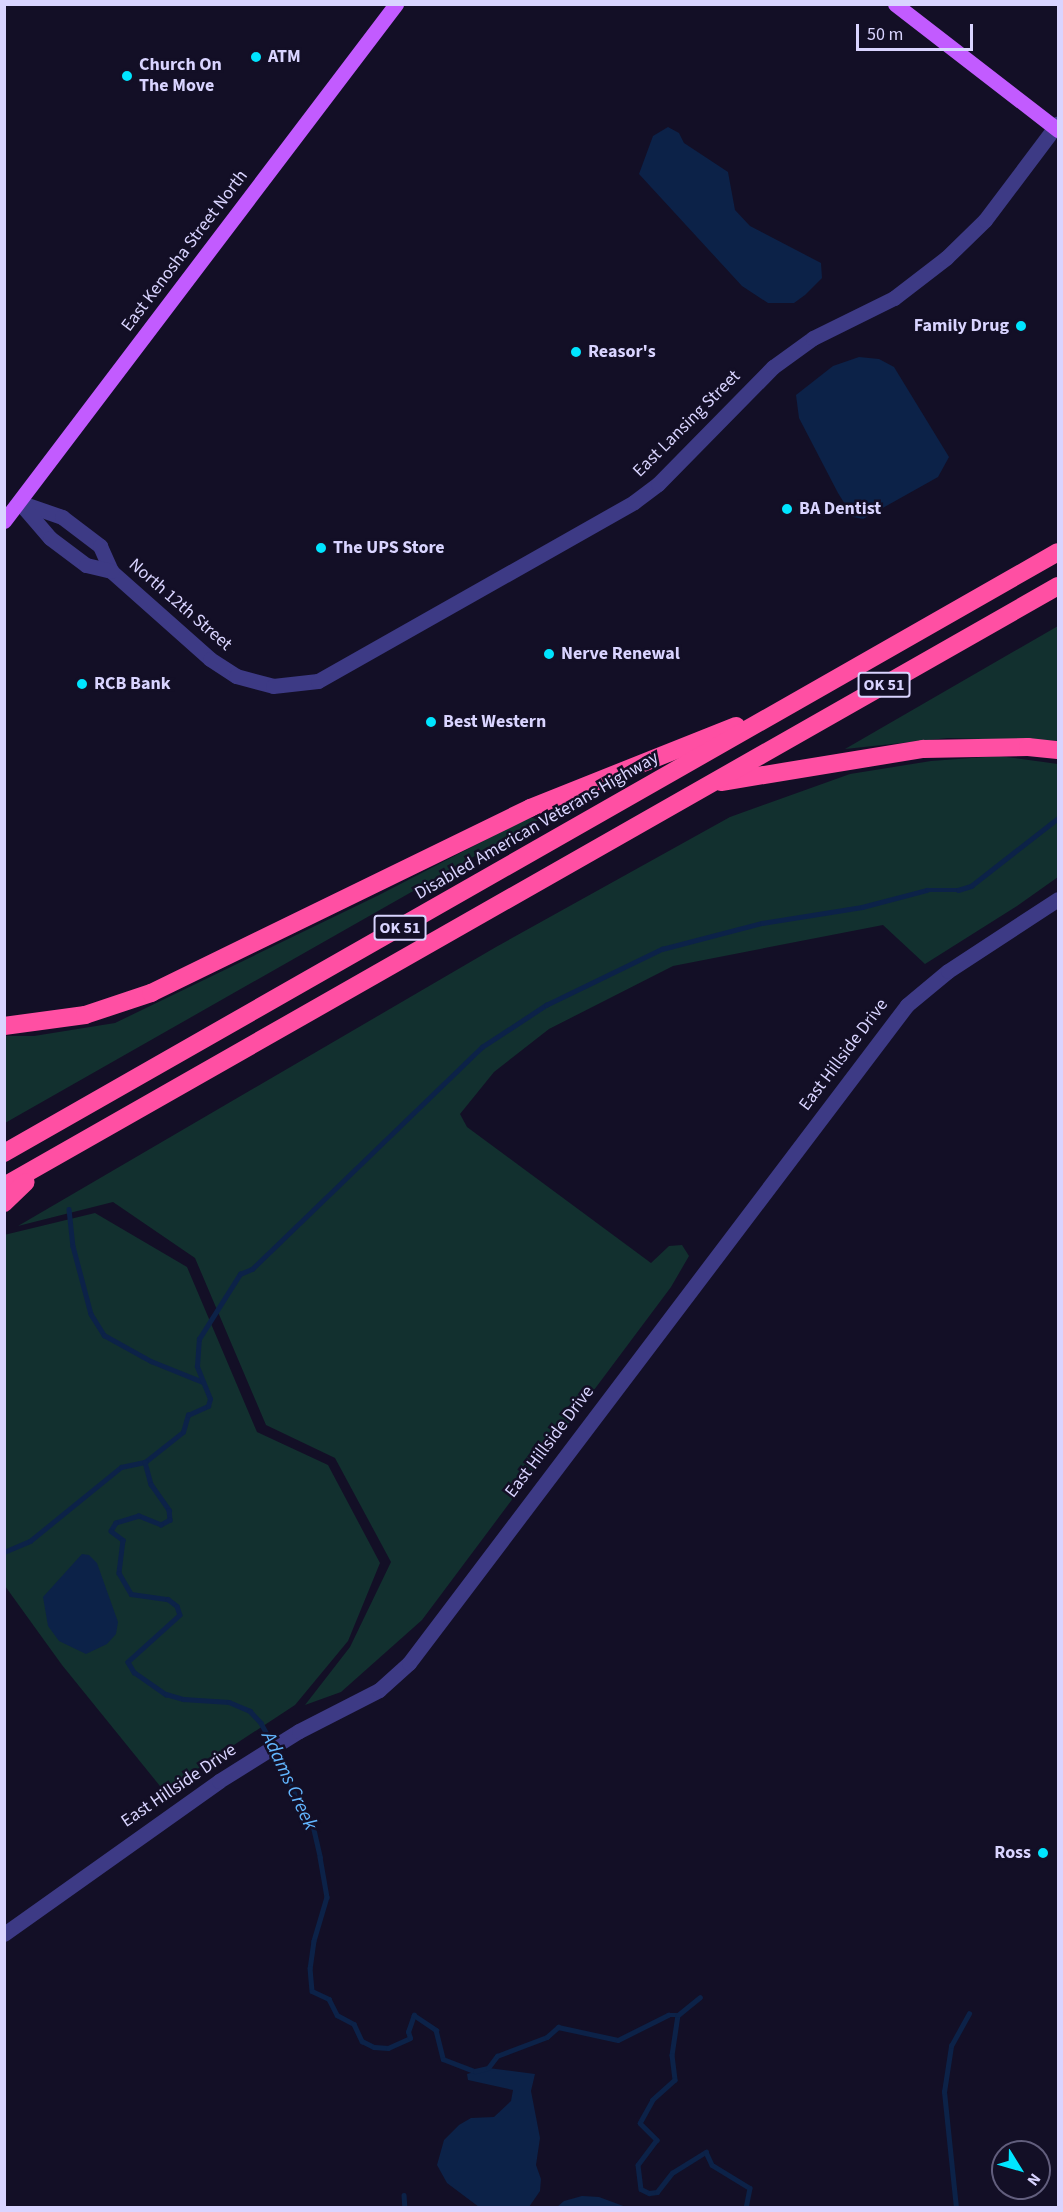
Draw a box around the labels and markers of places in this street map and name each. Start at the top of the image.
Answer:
place label: ATM [268,46,301,68]
marker: ATM [249,50,263,64]
place label: Church On The Move [139,55,222,98]
marker: Church On The Move [120,69,134,83]
place label: Family Drug [914,315,1009,337]
marker: Family Drug [1014,319,1028,333]
place label: Reasor's [588,341,656,363]
marker: Reasor's [569,345,583,359]
place label: BA Dentist [799,498,881,520]
marker: BA Dentist [780,502,794,516]
place label: The UPS Store [333,537,445,559]
marker: The UPS Store [314,541,328,555]
place label: Nerve Renewal [561,643,680,665]
marker: Nerve Renewal [542,647,556,661]
place label: RCB Bank [94,673,171,695]
marker: RCB Bank [75,677,89,691]
place label: Best Western [443,711,546,733]
marker: Best Western [424,715,438,729]
place label: Ross [994,1842,1031,1864]
marker: Ross [1036,1846,1050,1860]

